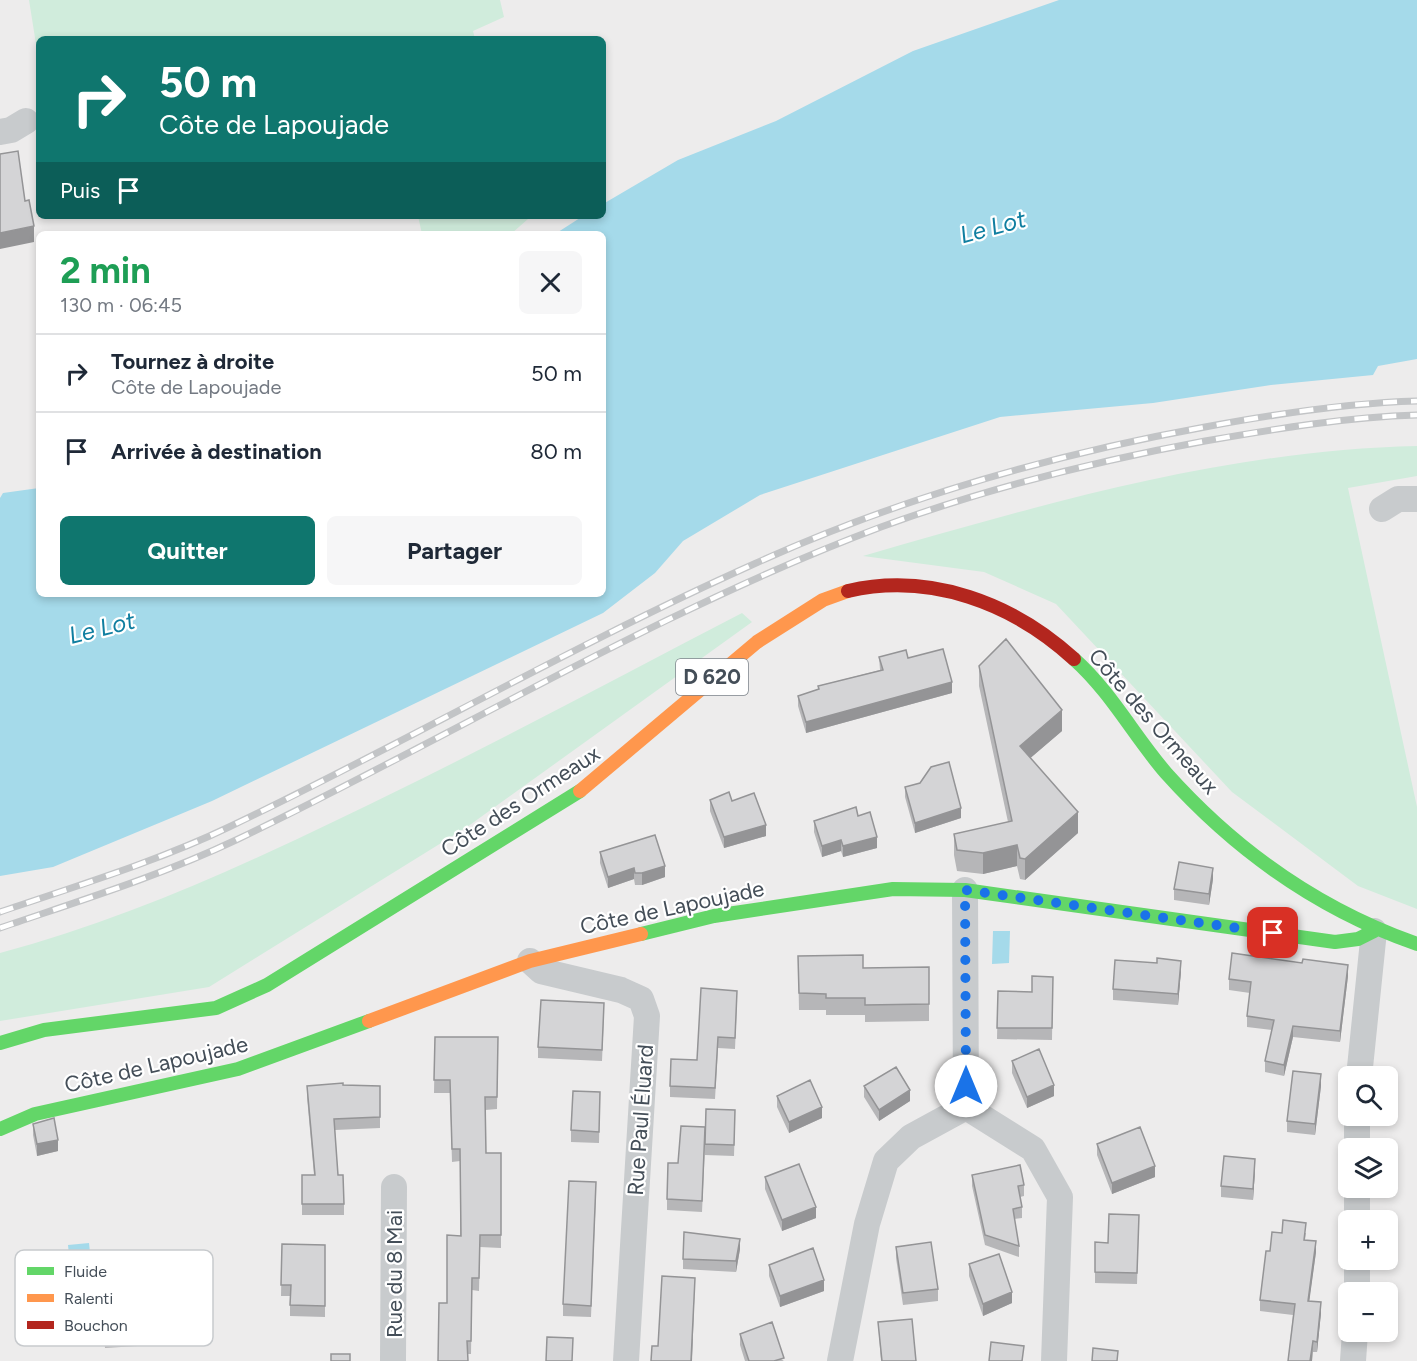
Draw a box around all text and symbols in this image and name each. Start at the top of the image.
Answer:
text: 50 m [159,57,257,108]
icon: right [60,60,138,138]
text: Côte de Lapoujade [159,108,389,141]
icon: arrive [112,174,145,207]
text: Puis [60,177,100,204]
water label: Le Lot [957,204,1030,249]
text: 2 min [60,249,151,292]
button: close [519,251,582,314]
text: 130 m · 06:45 [60,293,182,317]
text: Tournez à droite [111,348,274,375]
icon: right [60,357,93,390]
text: 50 m [531,360,582,387]
text: Côte de Lapoujade [111,375,281,399]
icon: arrive [60,435,93,468]
text: Arrivée à destination [111,438,322,465]
text: 80 m [530,438,582,465]
button: Quitter [60,516,315,585]
button: Partager [327,516,582,585]
water label: Le Lot [66,605,139,650]
street label: Côte des Ormeaux [1083,643,1225,800]
road number: D 620 [676,659,748,695]
street label: Côte des Ormeaux [436,740,605,863]
street label: Côte de Lapoujade [578,875,767,940]
pin [1247,907,1298,958]
icon: arrive [1256,916,1289,949]
street label: Côte de Lapoujade [62,1030,250,1099]
street label: Rue Paul Éluard [622,1044,659,1197]
position arrow [934,1054,998,1118]
map controls [1338,1066,1398,1342]
button: search [1338,1066,1398,1126]
button: layers [1338,1138,1398,1198]
street label: Rue du 8 Mai [381,1210,408,1338]
button: + [1338,1210,1398,1270]
legend [15,1250,213,1346]
text: Fluide [64,1262,107,1281]
button: − [1338,1282,1398,1342]
text: Ralenti [64,1289,113,1308]
text: Bouchon [64,1316,128,1335]

